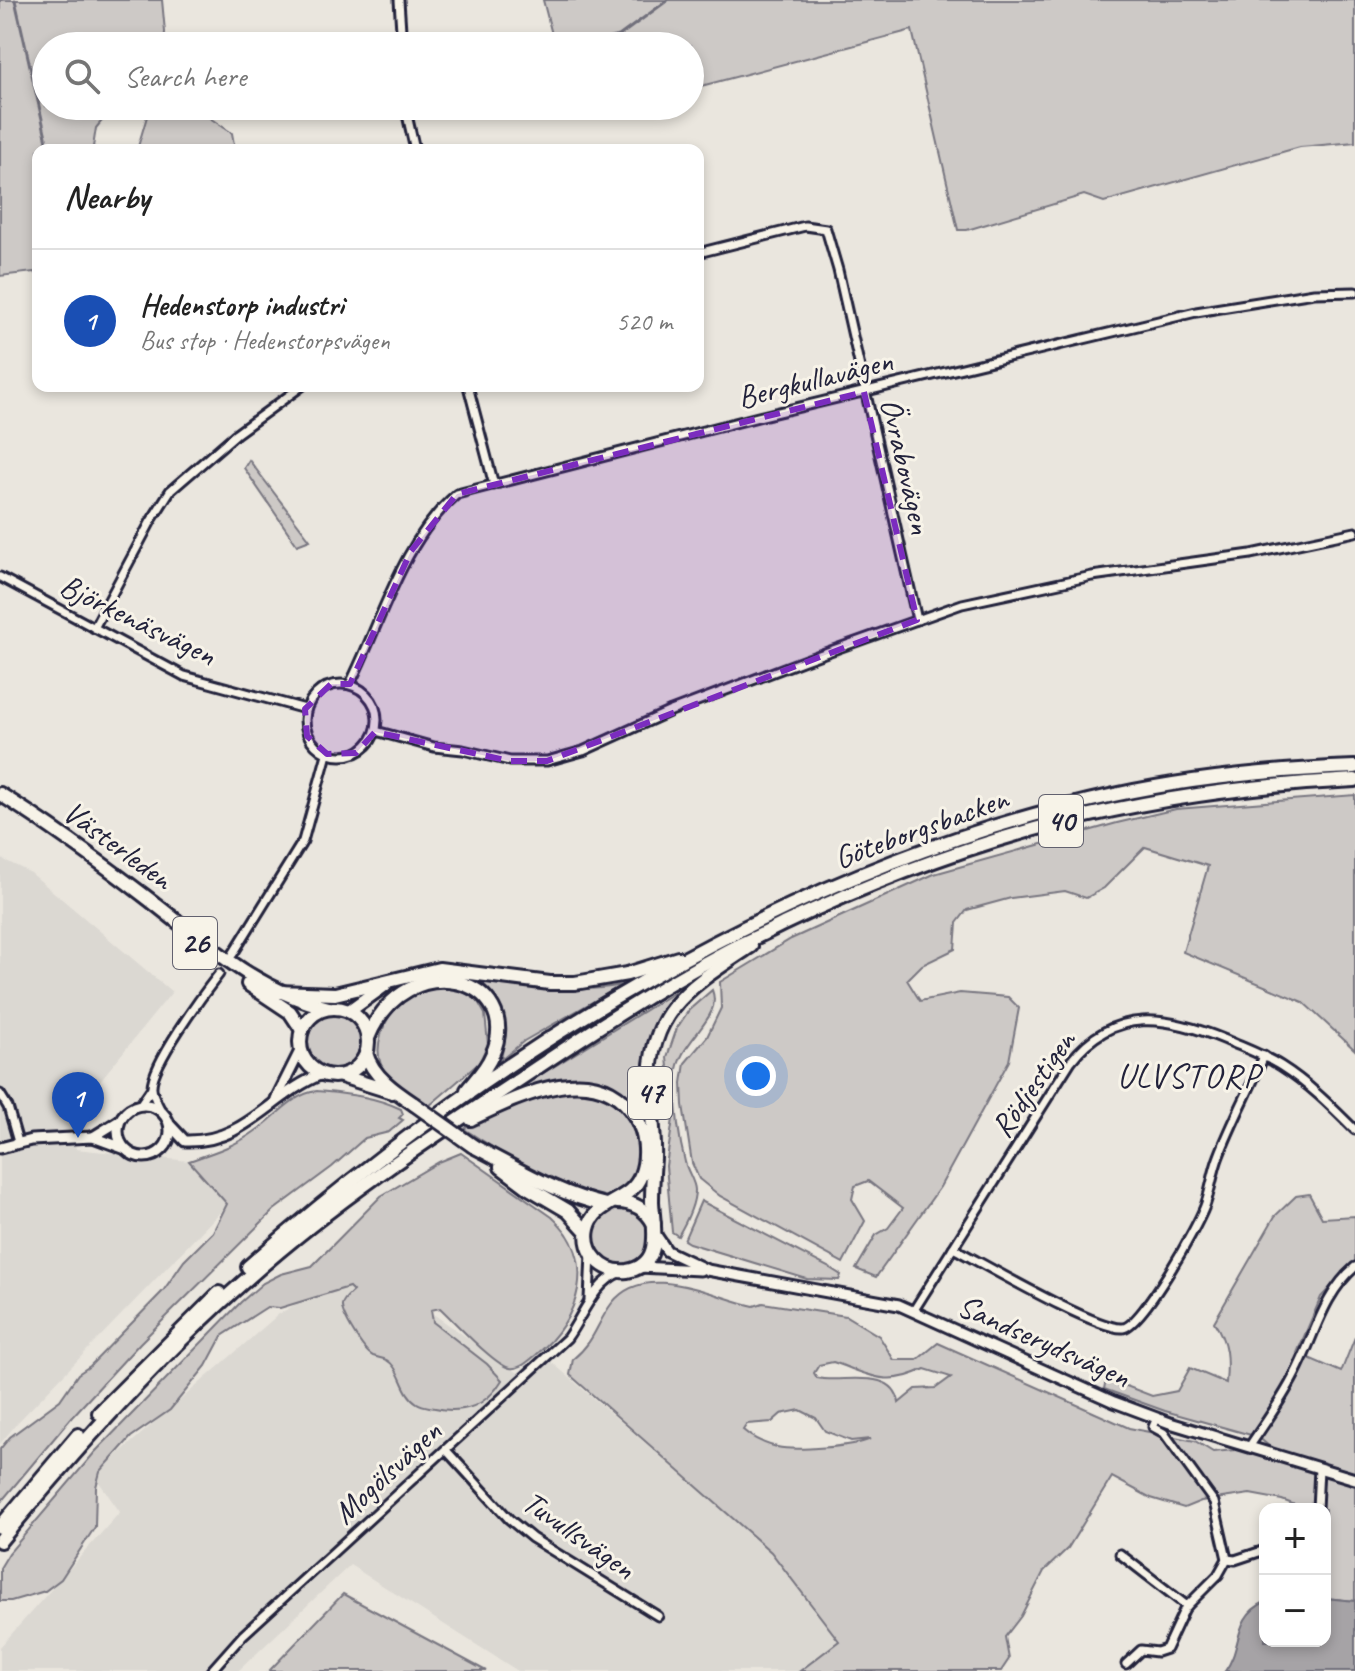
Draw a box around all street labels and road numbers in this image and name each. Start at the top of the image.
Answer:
street label: Bergkullavägen [733,340,897,418]
street label: Övrabovägen [871,394,942,538]
street label: Björkenäsvägen [53,565,223,676]
street label: Göteborgsbacken [829,777,1015,878]
street label: Västerleden [55,791,182,900]
road number: 40 [1039,795,1083,847]
road number: 26 [173,917,217,969]
street label: Rödjestigen [981,1021,1086,1146]
road number: 47 [628,1067,672,1119]
street label: Sandserydsvägen [952,1285,1137,1397]
street label: Mogölsvägen [324,1411,450,1533]
street label: Tuvullsvägen [515,1481,644,1589]

